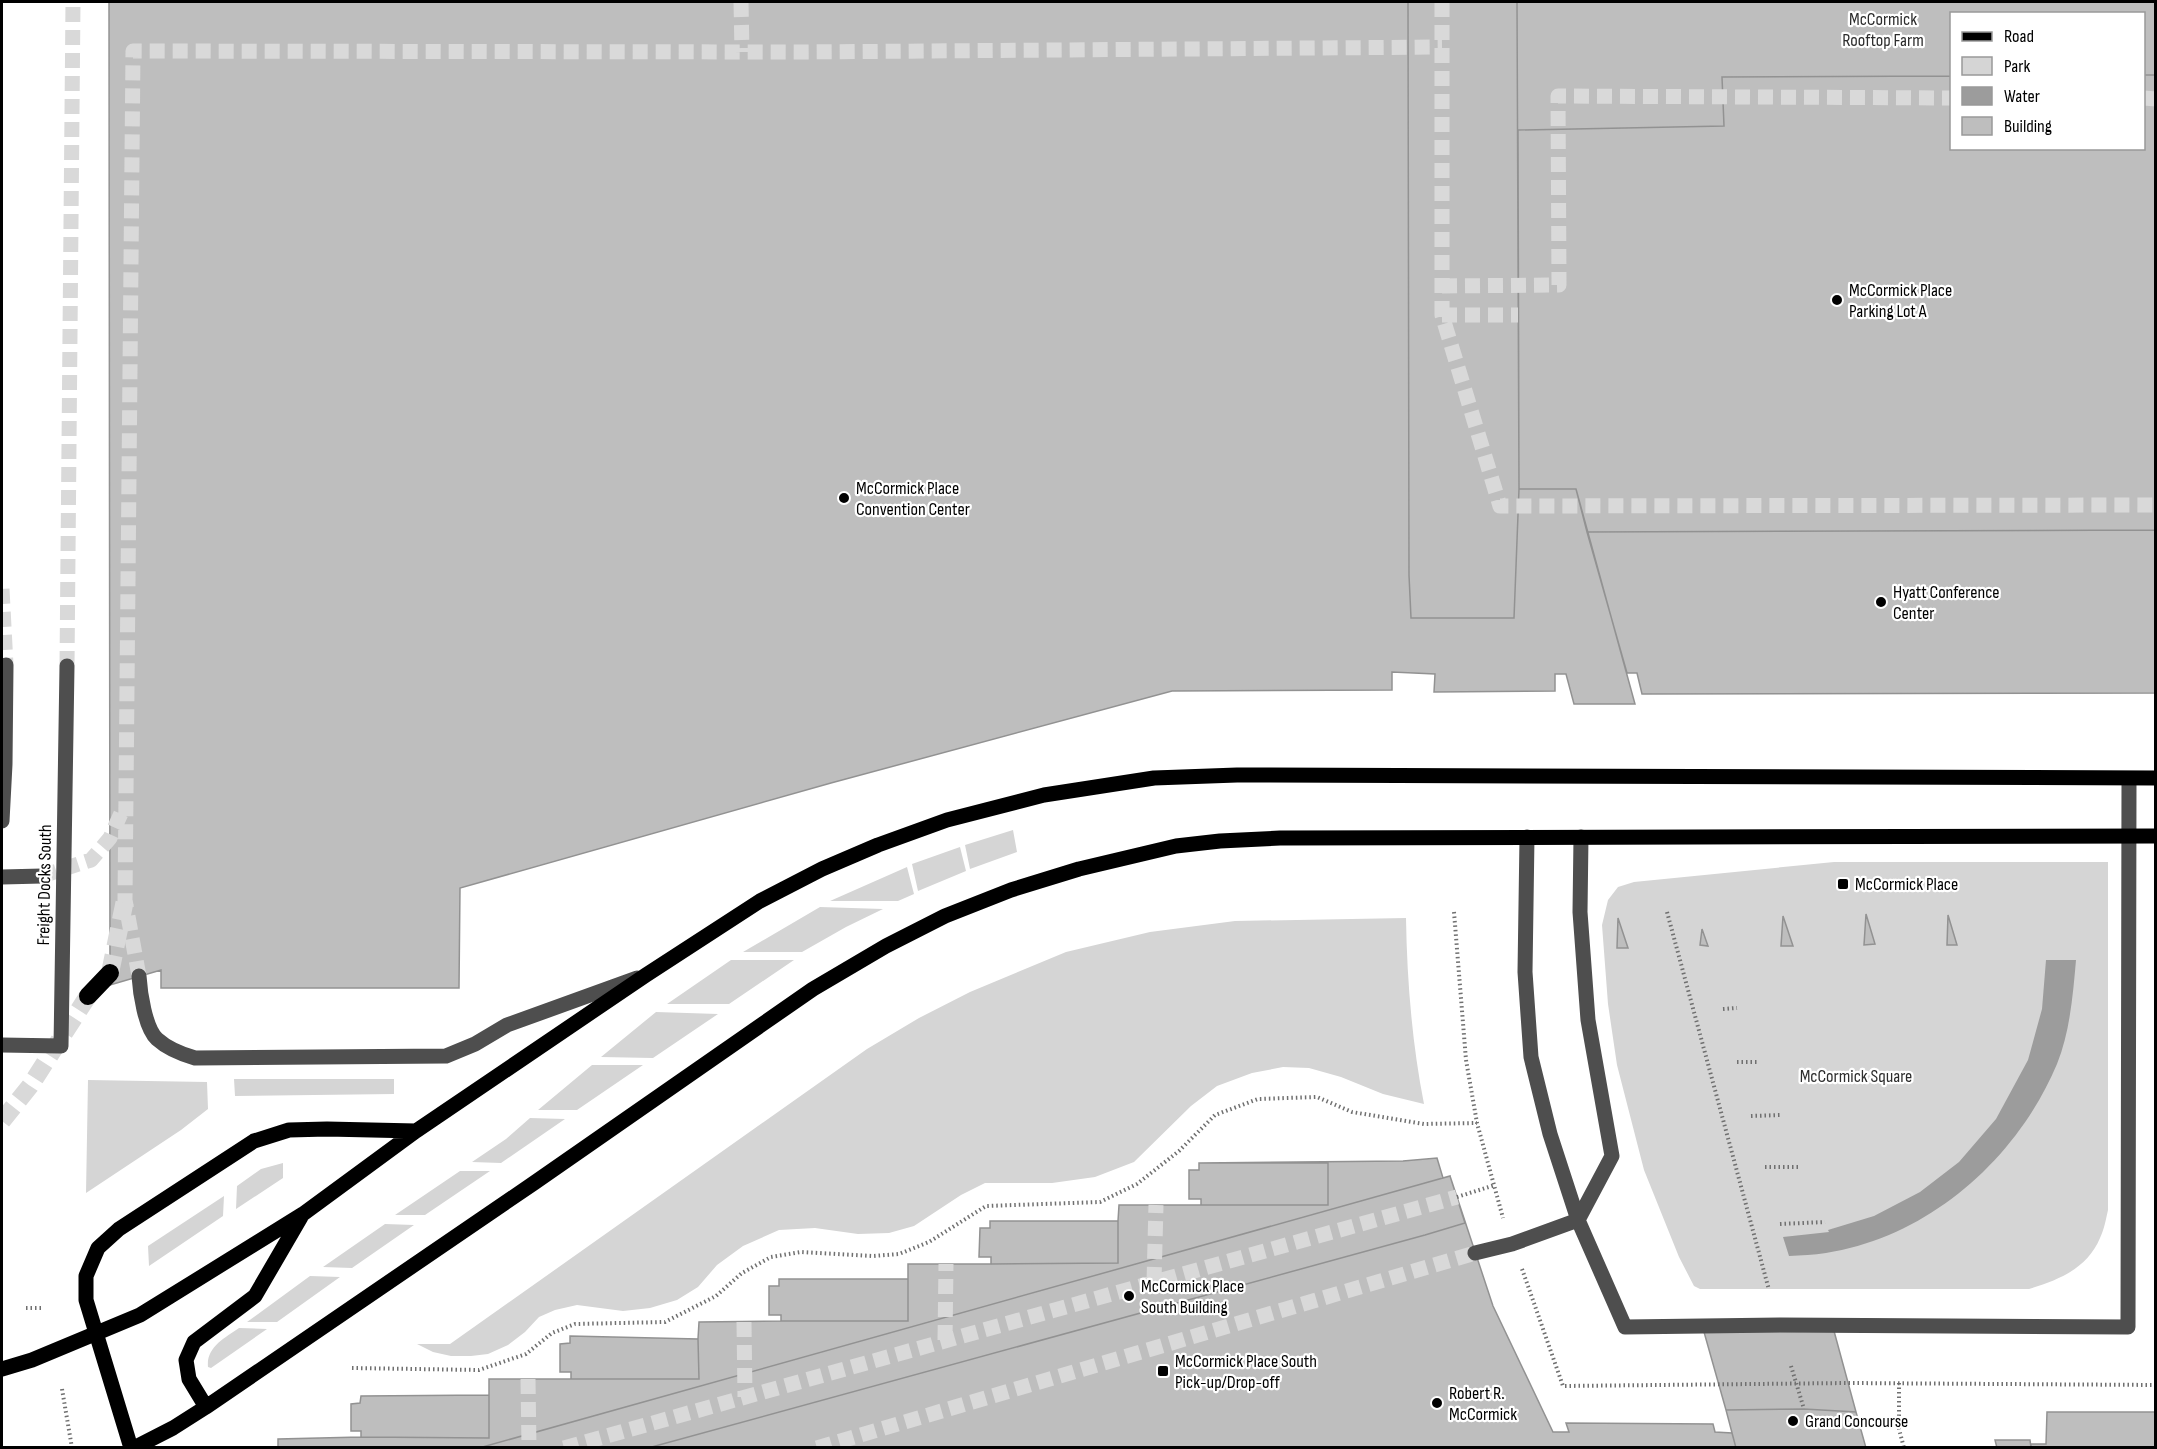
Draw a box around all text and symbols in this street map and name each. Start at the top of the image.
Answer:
park label: McCormick Rooftop Farm [1842,9,1924,51]
legend [1950,12,2145,150]
text: Road [2004,26,2034,47]
text: Park [2004,56,2030,77]
text: Water [2004,86,2040,107]
text: Building [2004,116,2052,137]
place label: McCormick Place Parking Lot A [1849,280,1952,322]
marker: McCormick Place Parking Lot A [1830,293,1844,307]
place label: McCormick Place Convention Center [856,478,970,520]
marker: McCormick Place Convention Center [837,491,851,505]
place label: Hyatt Conference Center [1893,582,2000,624]
marker: Hyatt Conference Center [1874,595,1888,609]
street label: Freight Docks South [33,824,56,946]
place label: McCormick Place [1855,874,1958,895]
marker: McCormick Place [1836,877,1850,891]
park label: McCormick Square [1800,1066,1912,1087]
place label: McCormick Place South Building [1141,1276,1244,1318]
marker: McCormick Place South Building [1122,1289,1136,1303]
place label: McCormick Place South Pick-up/Drop-off [1175,1351,1317,1393]
marker: McCormick Place South Pick-up/Drop-off [1156,1364,1170,1378]
place label: Robert R. McCormick [1449,1383,1517,1425]
marker: Robert R. McCormick [1430,1396,1444,1410]
place label: Grand Concourse [1805,1411,1908,1432]
marker: Grand Concourse [1786,1414,1800,1428]

